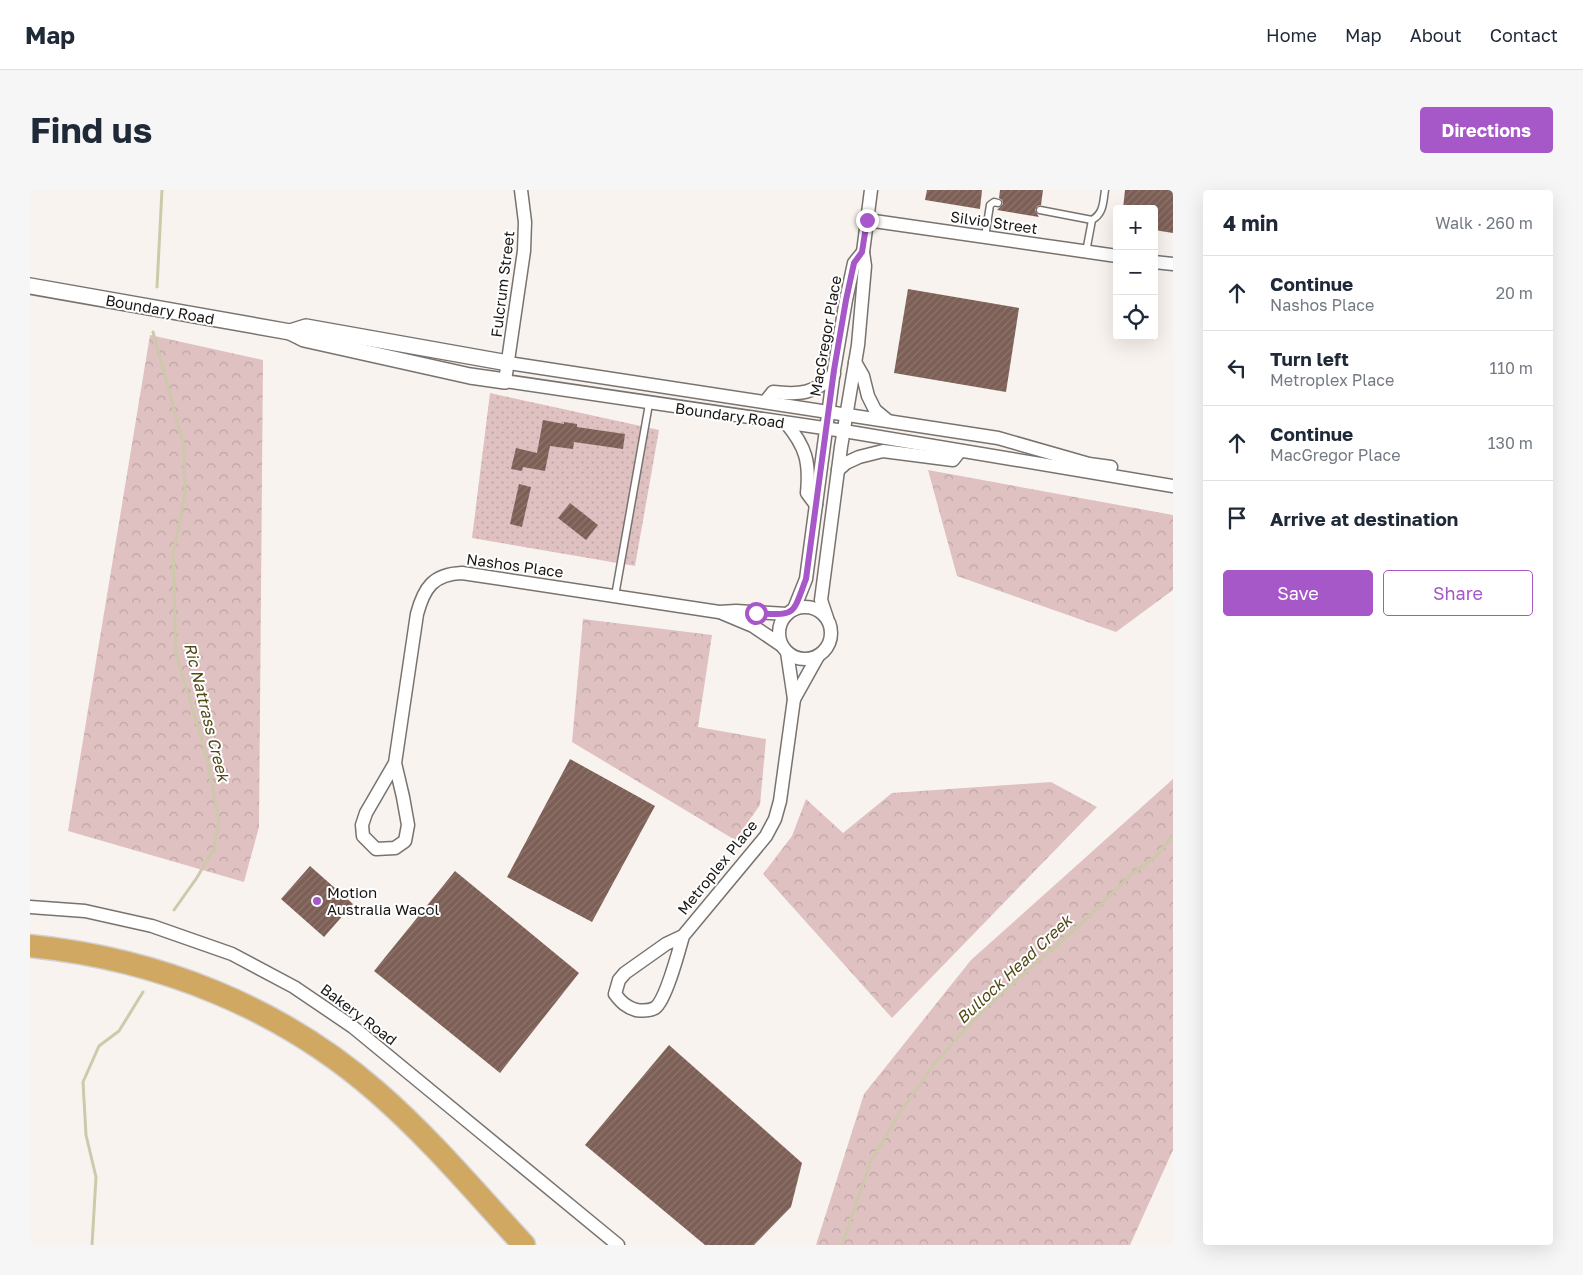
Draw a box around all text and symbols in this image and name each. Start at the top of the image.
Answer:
text: Map [25,20,75,49]
text: Home [1266,24,1317,46]
text: Map [1345,24,1382,46]
text: About [1410,24,1462,46]
text: Contact [1490,24,1558,46]
button: Directions [1420,107,1553,153]
text: Find us [30,109,152,151]
map controls [1113,205,1158,340]
button: + [1113,205,1158,250]
street label: Silvio Street [949,207,1039,237]
route end [856,209,879,232]
text: 4 min [1223,210,1278,236]
text: Walk · 260 m [1435,213,1533,233]
street label: Fulcrum Street [487,230,517,338]
button: − [1113,250,1158,295]
text: Continue [1270,272,1353,295]
street label: MacGregor Place [806,274,845,398]
icon: ahead [1223,279,1251,307]
text: 20 m [1496,283,1533,303]
street label: Boundary Road [104,291,216,327]
button: locate [1113,295,1158,340]
text: Nashos Place [1270,295,1374,315]
text: Turn left [1270,347,1349,370]
icon: left [1223,354,1251,382]
text: 110 m [1489,358,1533,378]
text: Metroplex Place [1270,370,1394,390]
street label: Boundary Road [674,398,786,432]
text: Continue [1270,422,1353,445]
icon: ahead [1223,429,1251,457]
text: 130 m [1488,433,1533,453]
text: MacGregor Place [1270,445,1400,465]
icon: arrive [1223,504,1251,532]
text: Arrive at destination [1270,507,1458,530]
street label: Nashos Place [465,549,565,581]
button: Save [1223,570,1373,616]
button: Share [1383,570,1533,616]
route start [745,602,768,625]
water label: Ric Nattrass Creek [180,641,234,785]
street label: Metroplex Place [673,816,761,918]
place label: Motion Australia Wacol [327,883,439,918]
marker: Motion Australia Wacol [311,895,323,907]
water label: Bullock Head Creek [952,909,1077,1028]
street label: Bakery Road [317,980,401,1048]

